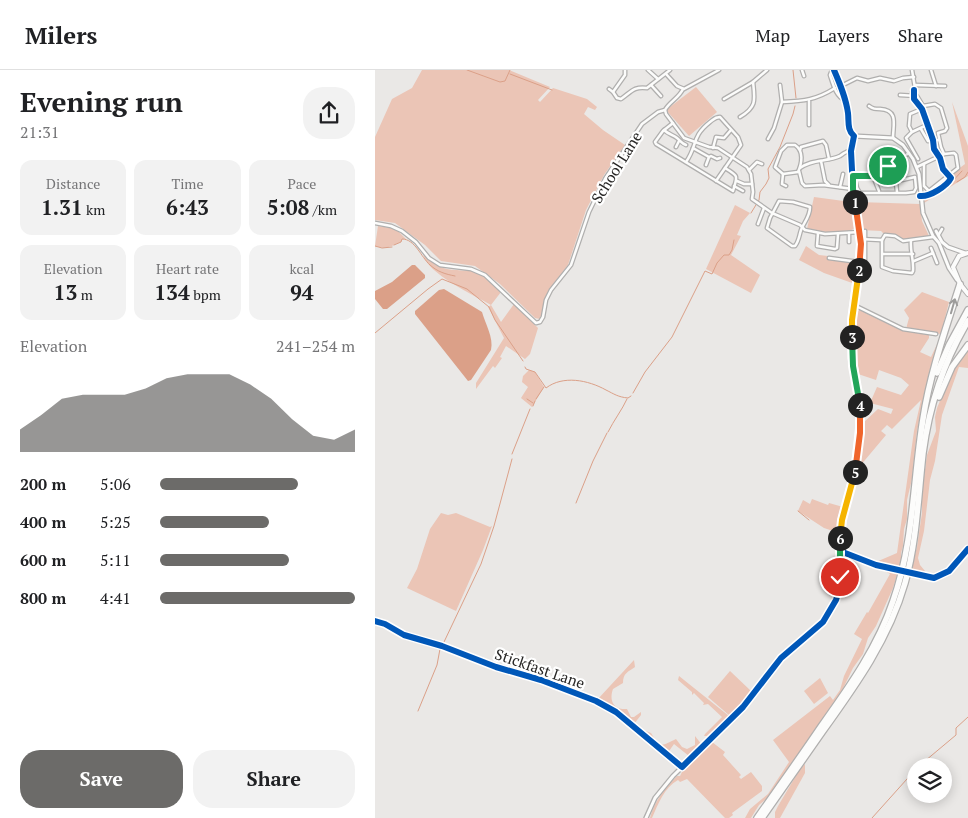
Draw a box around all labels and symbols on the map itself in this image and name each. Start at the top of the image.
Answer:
street label: School Lane [586,127,646,207]
pin [867,145,909,187]
pin: 1 [843,190,867,214]
pin: 2 [847,258,871,282]
one-way arrow [949,299,959,315]
pin: 3 [839,324,865,350]
pin: 4 [847,392,873,418]
pin: 5 [843,460,867,484]
pin: 6 [827,526,853,550]
pin [819,556,861,598]
street label: Stickfast Lane [493,643,587,693]

